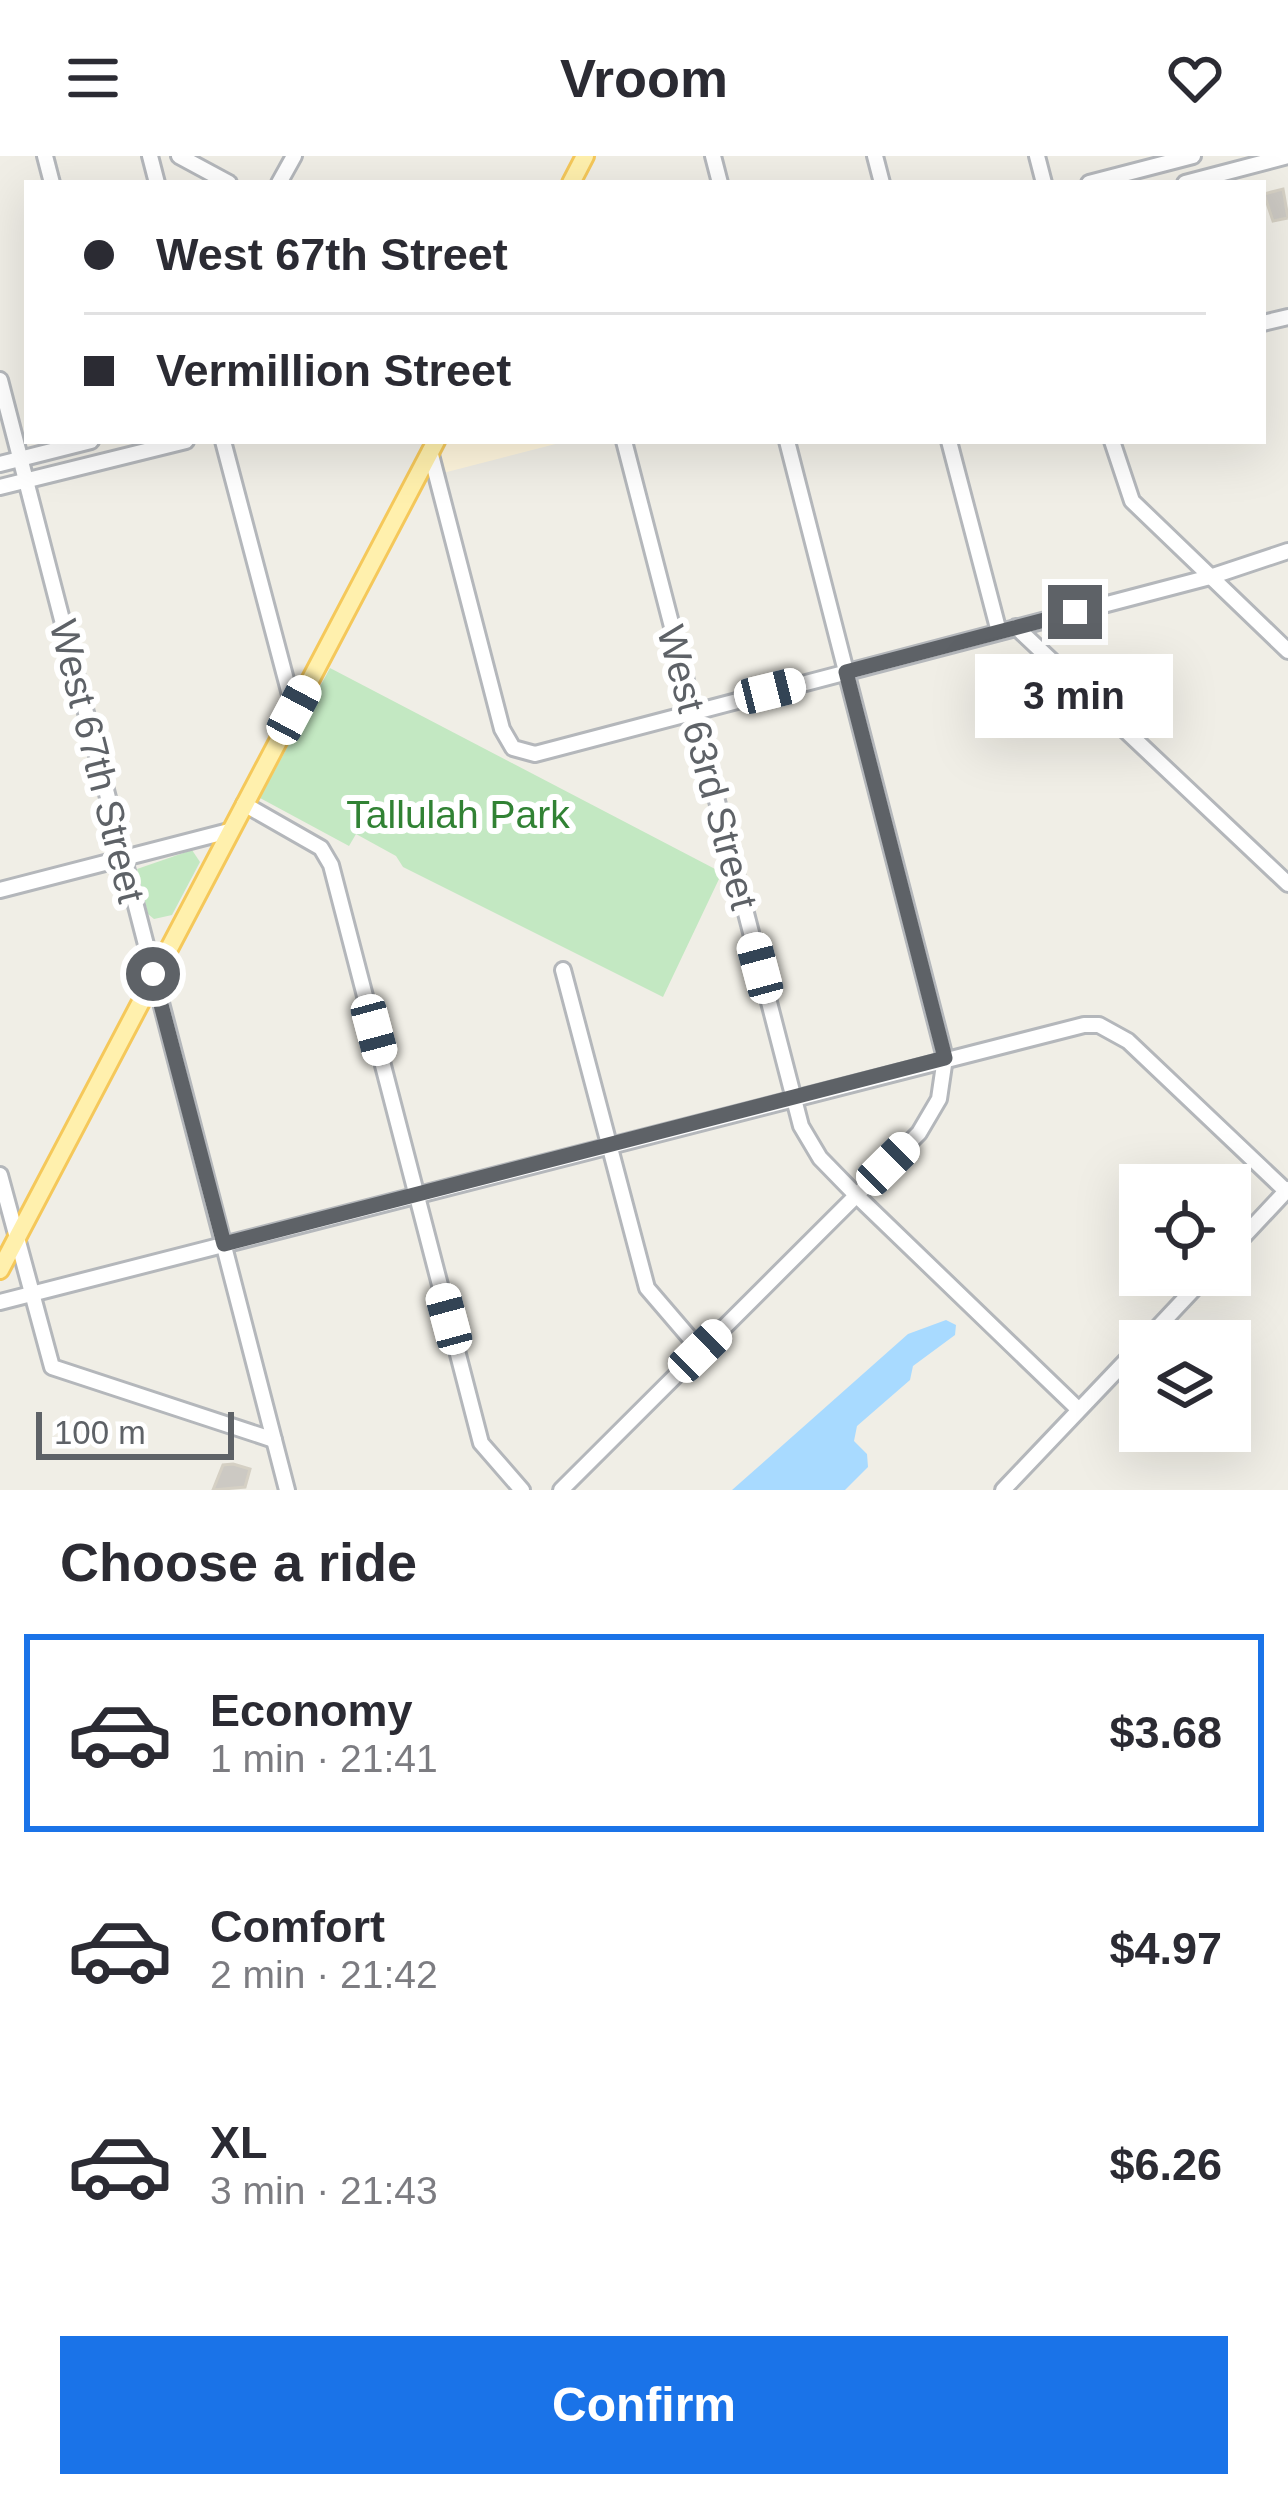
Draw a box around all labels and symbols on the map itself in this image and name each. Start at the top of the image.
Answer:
route end [1048,585,1102,639]
street label: West 67th Street [42,615,153,907]
street label: West 63rd Street [649,621,766,914]
callout: 3 min [976,654,1174,738]
car [731,665,809,717]
car [261,670,327,750]
park label: Tallulah Park [346,793,570,836]
car [733,929,787,1007]
route start [126,947,180,1001]
car [347,991,401,1069]
car [850,1126,926,1202]
car [422,1280,476,1358]
car [662,1313,738,1389]
scale bar [36,1406,234,1459]

